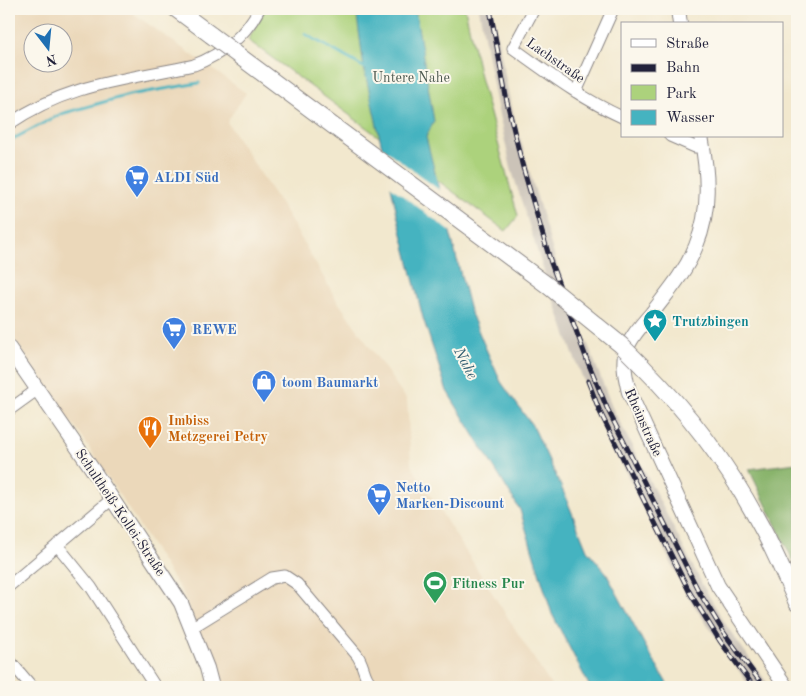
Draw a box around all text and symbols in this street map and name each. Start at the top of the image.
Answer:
north arrow [22,22,72,72]
legend [621,22,784,138]
street label: Lachstraße [524,36,587,86]
text: Straße [666,37,709,52]
text: N [44,51,58,68]
text: Bahn [666,61,700,76]
park label: Untere Nahe [372,71,450,85]
text: Park [666,87,697,102]
text: Wasser [666,111,714,126]
supermarket icon: ALDI Süd [124,164,150,198]
place label: ALDI Süd [154,171,219,185]
place icon: Trutzbingen [642,308,668,342]
place label: Trutzbingen [672,315,749,329]
supermarket icon: REWE [161,316,187,350]
place label: REWE [192,323,237,337]
water label: Nahe [450,344,479,382]
shop icon: toom Baumarkt [251,369,277,403]
place label: toom Baumarkt [282,376,378,390]
street label: Rheinstraße [622,386,664,459]
place label: Imbiss Metzgerei Petry [168,414,268,444]
restaurant icon: Imbiss Metzgerei Petry [137,415,163,449]
street label: Schultheiß-Kollei-Straße [73,447,168,578]
place label: Netto Marken-Discount [396,481,504,511]
supermarket icon: Netto Marken-Discount [366,482,392,516]
sports icon: Fitness Pur [422,570,448,604]
place label: Fitness Pur [452,577,525,591]

